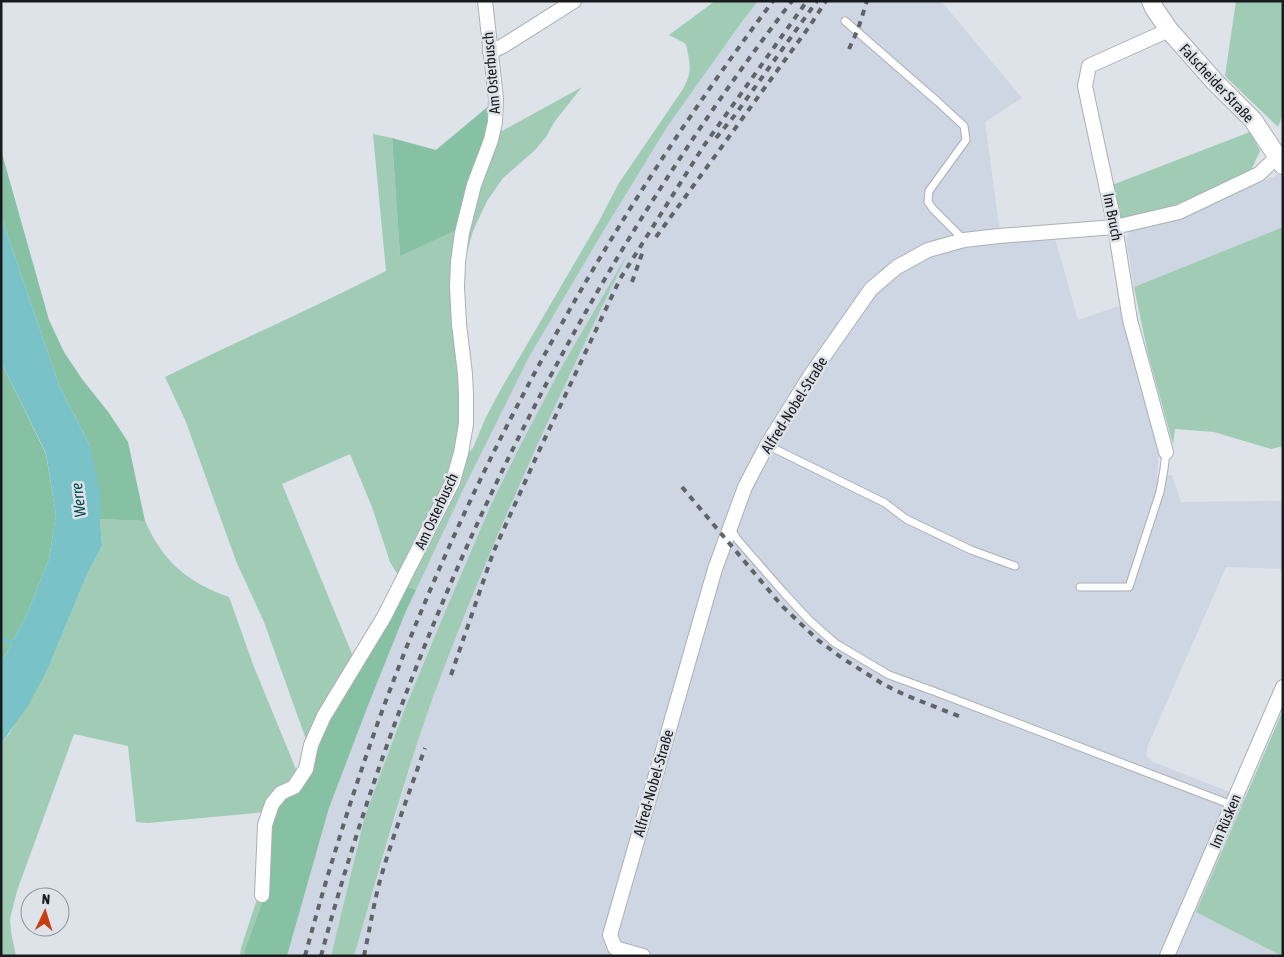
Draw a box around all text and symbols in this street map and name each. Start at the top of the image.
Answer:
street label: Am Osterbusch [479,31,503,115]
street label: Falscheider Straße [1176,40,1258,126]
street label: Im Bruch [1100,192,1126,242]
street label: Alfred-Nobel-Straße [757,353,831,456]
street label: Am Osterbusch [411,470,461,552]
water label: Werre [67,482,89,518]
street label: Alfred-Nobel-Straße [630,727,676,839]
street label: Im Rüsken [1206,791,1244,851]
north arrow [20,887,70,937]
text: N [41,891,51,907]

